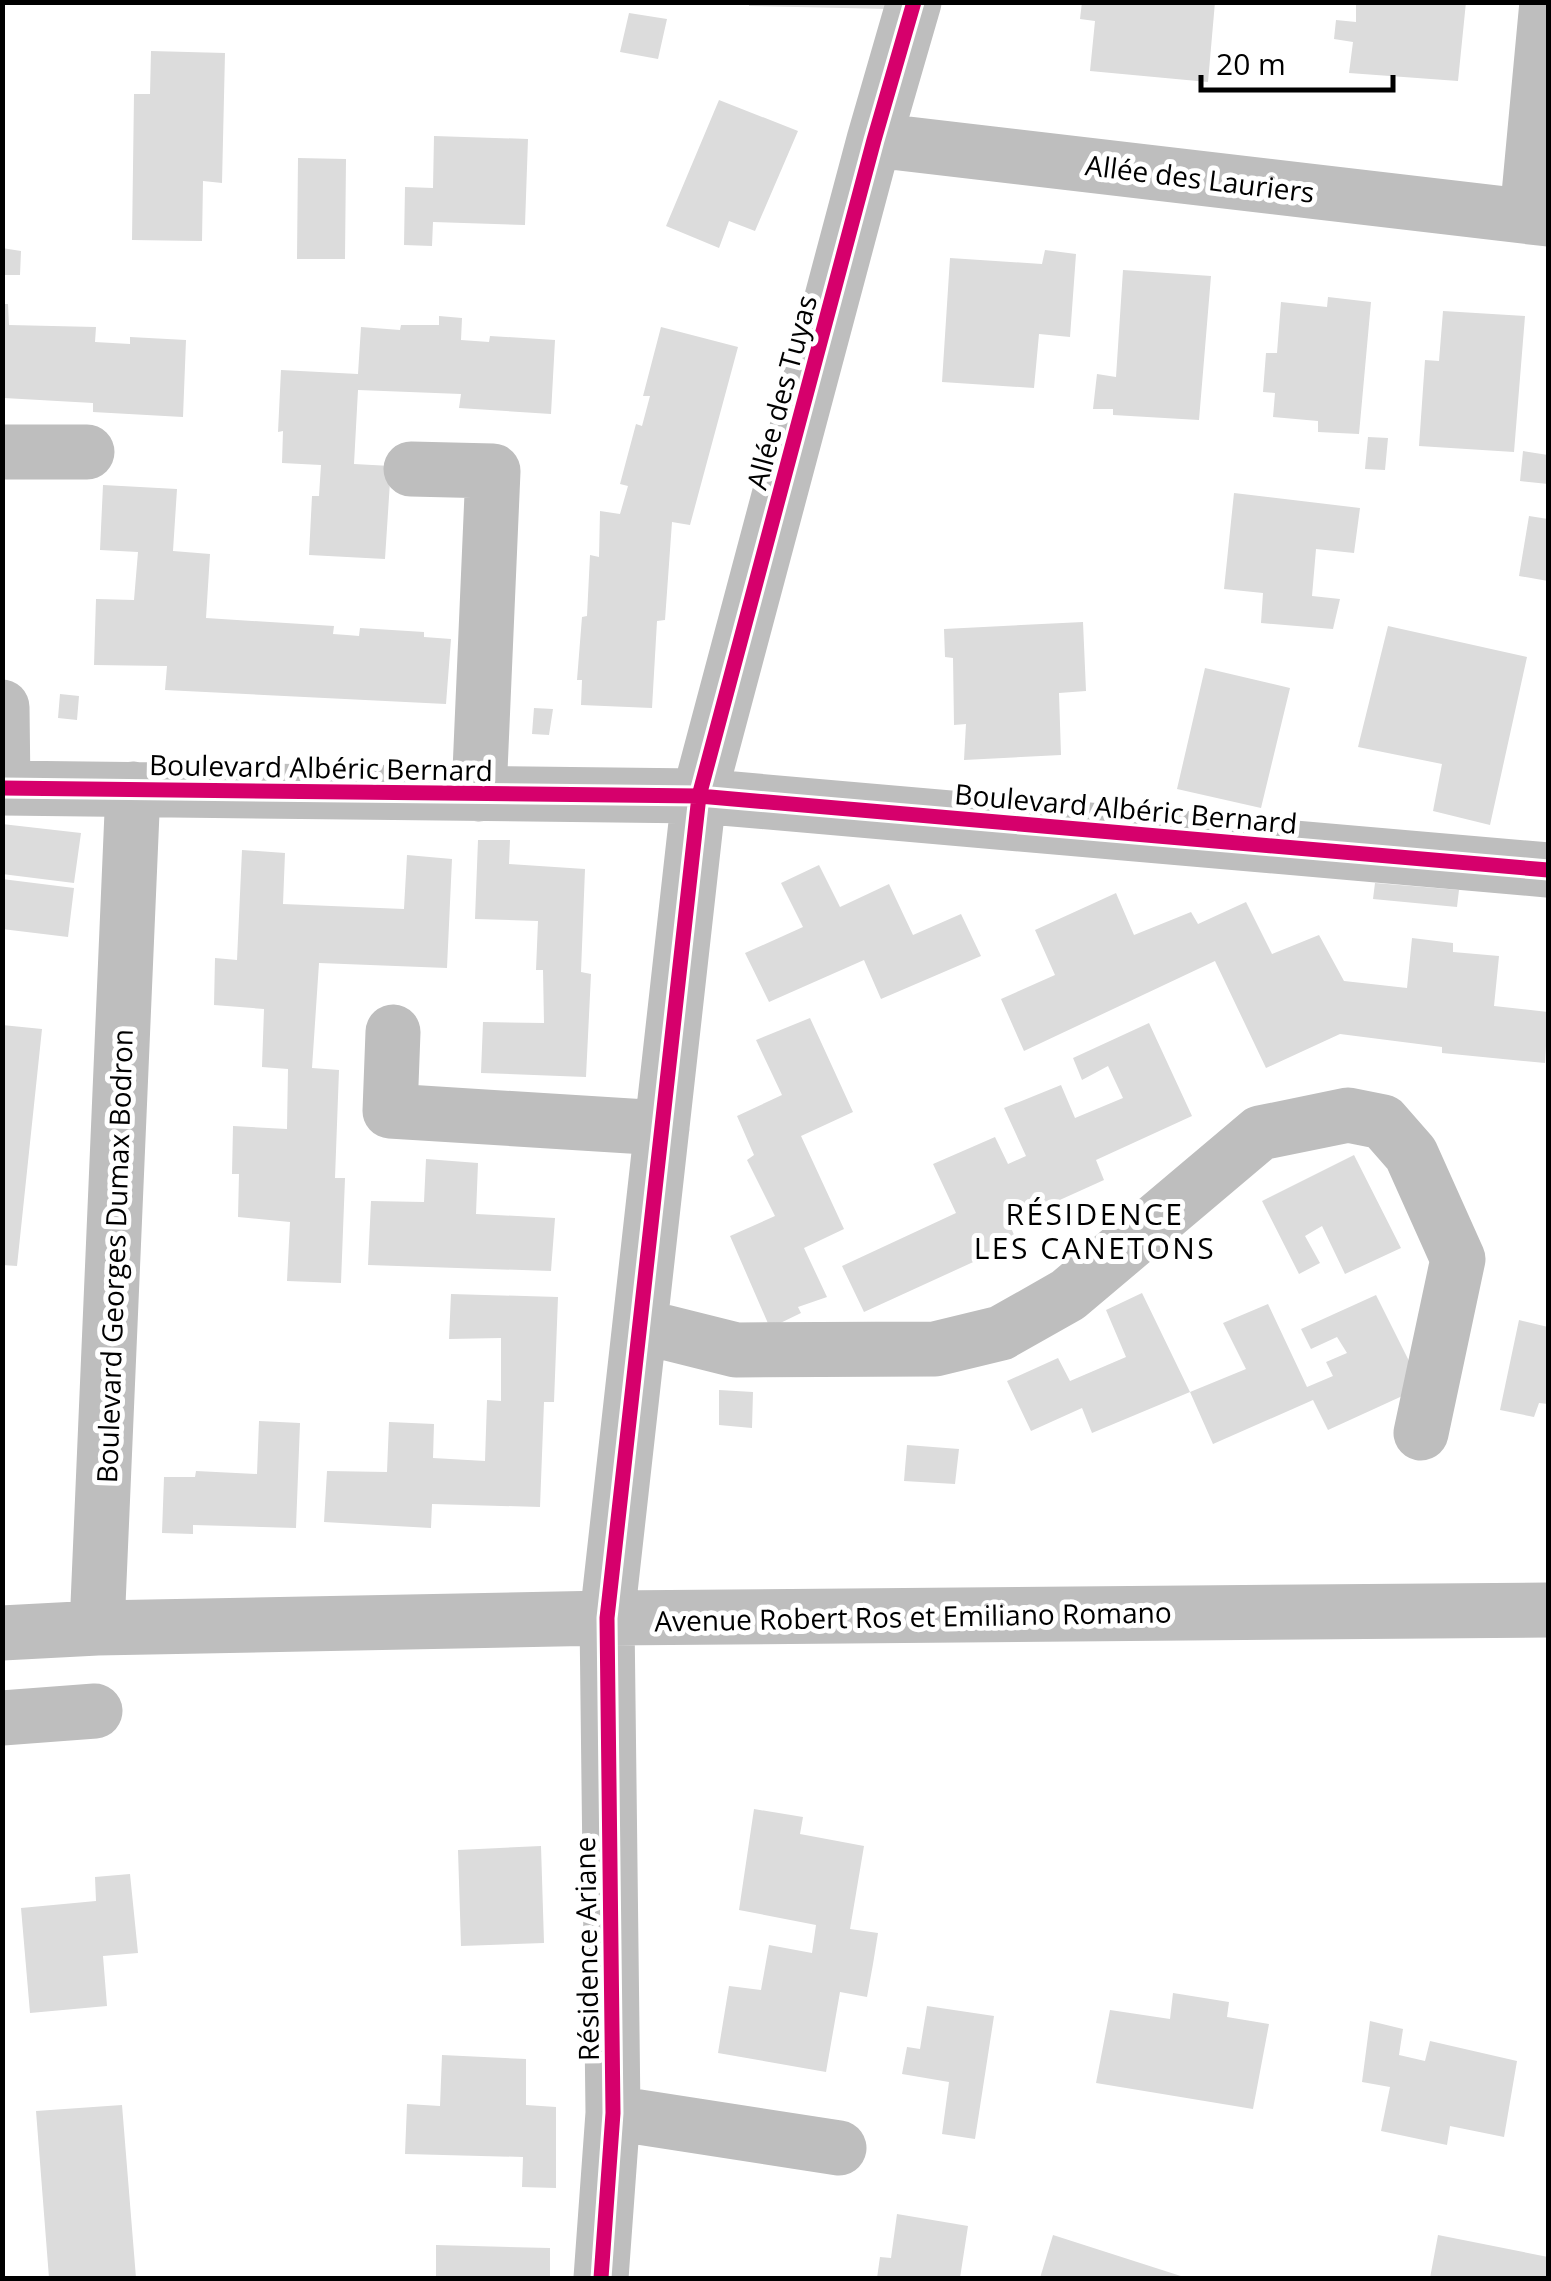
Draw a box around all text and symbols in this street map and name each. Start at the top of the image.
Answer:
scale bar [1201,30,1394,92]
text: 20 m [1216,43,1286,84]
street label: Allée des Lauriers [1083,145,1317,211]
street label: Allée des Tuyas [737,291,825,493]
street label: Boulevard Albéric Bernard [149,745,493,789]
street label: Boulevard Albéric Bernard [953,774,1299,842]
street label: Boulevard Georges Dumax Bodron [87,1028,141,1484]
district label: RÉSIDENCE LES CANETONS [974,1193,1216,1268]
street label: Avenue Robert Ros et Emiliano Romano [654,1592,1172,1640]
street label: Résidence Ariane [565,1836,607,2062]

